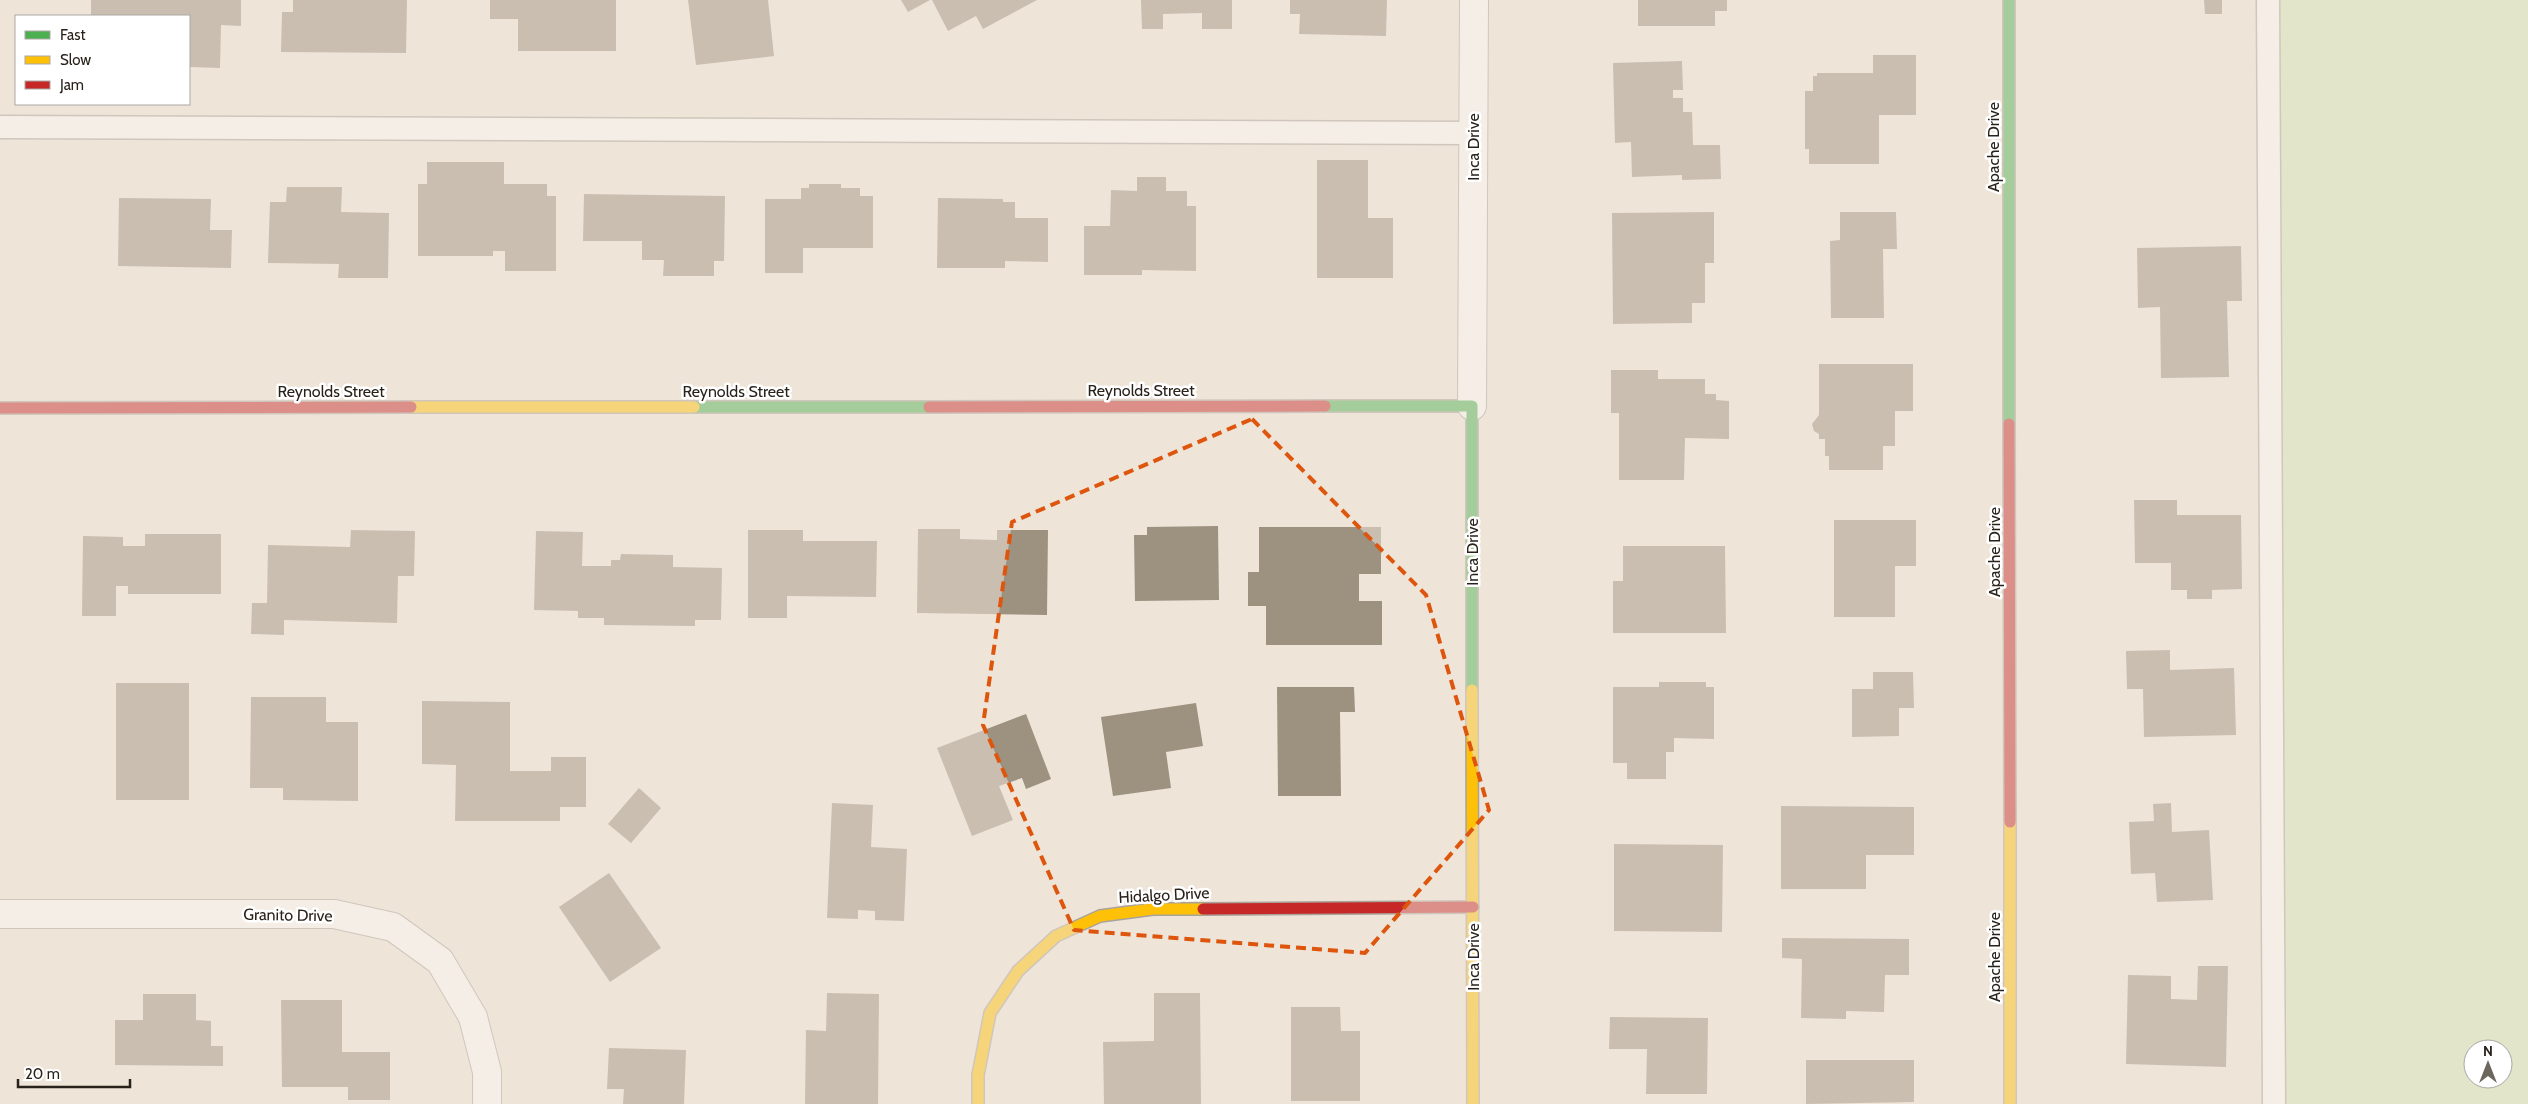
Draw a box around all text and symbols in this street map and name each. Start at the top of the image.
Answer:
legend [15,15,190,105]
text: Fast [60,26,85,44]
text: Slow [60,51,91,69]
text: Jam [59,76,84,94]
street label: Apache Drive [1984,102,2003,192]
street label: Inca Drive [1464,113,1483,181]
street label: Reynolds Street [1087,381,1195,400]
street label: Reynolds Street [277,382,385,401]
street label: Reynolds Street [682,382,790,401]
street label: Apache Drive [1985,507,2004,597]
street label: Inca Drive [1463,518,1482,586]
street label: Hidalgo Drive [1118,883,1210,907]
street label: Granito Drive [243,905,333,925]
street label: Apache Drive [1985,912,2004,1002]
street label: Inca Drive [1464,923,1483,991]
north arrow [2463,1039,2513,1089]
text: N [2483,1042,2493,1060]
scale bar [18,1056,130,1088]
text: 20 m [25,1065,60,1083]

